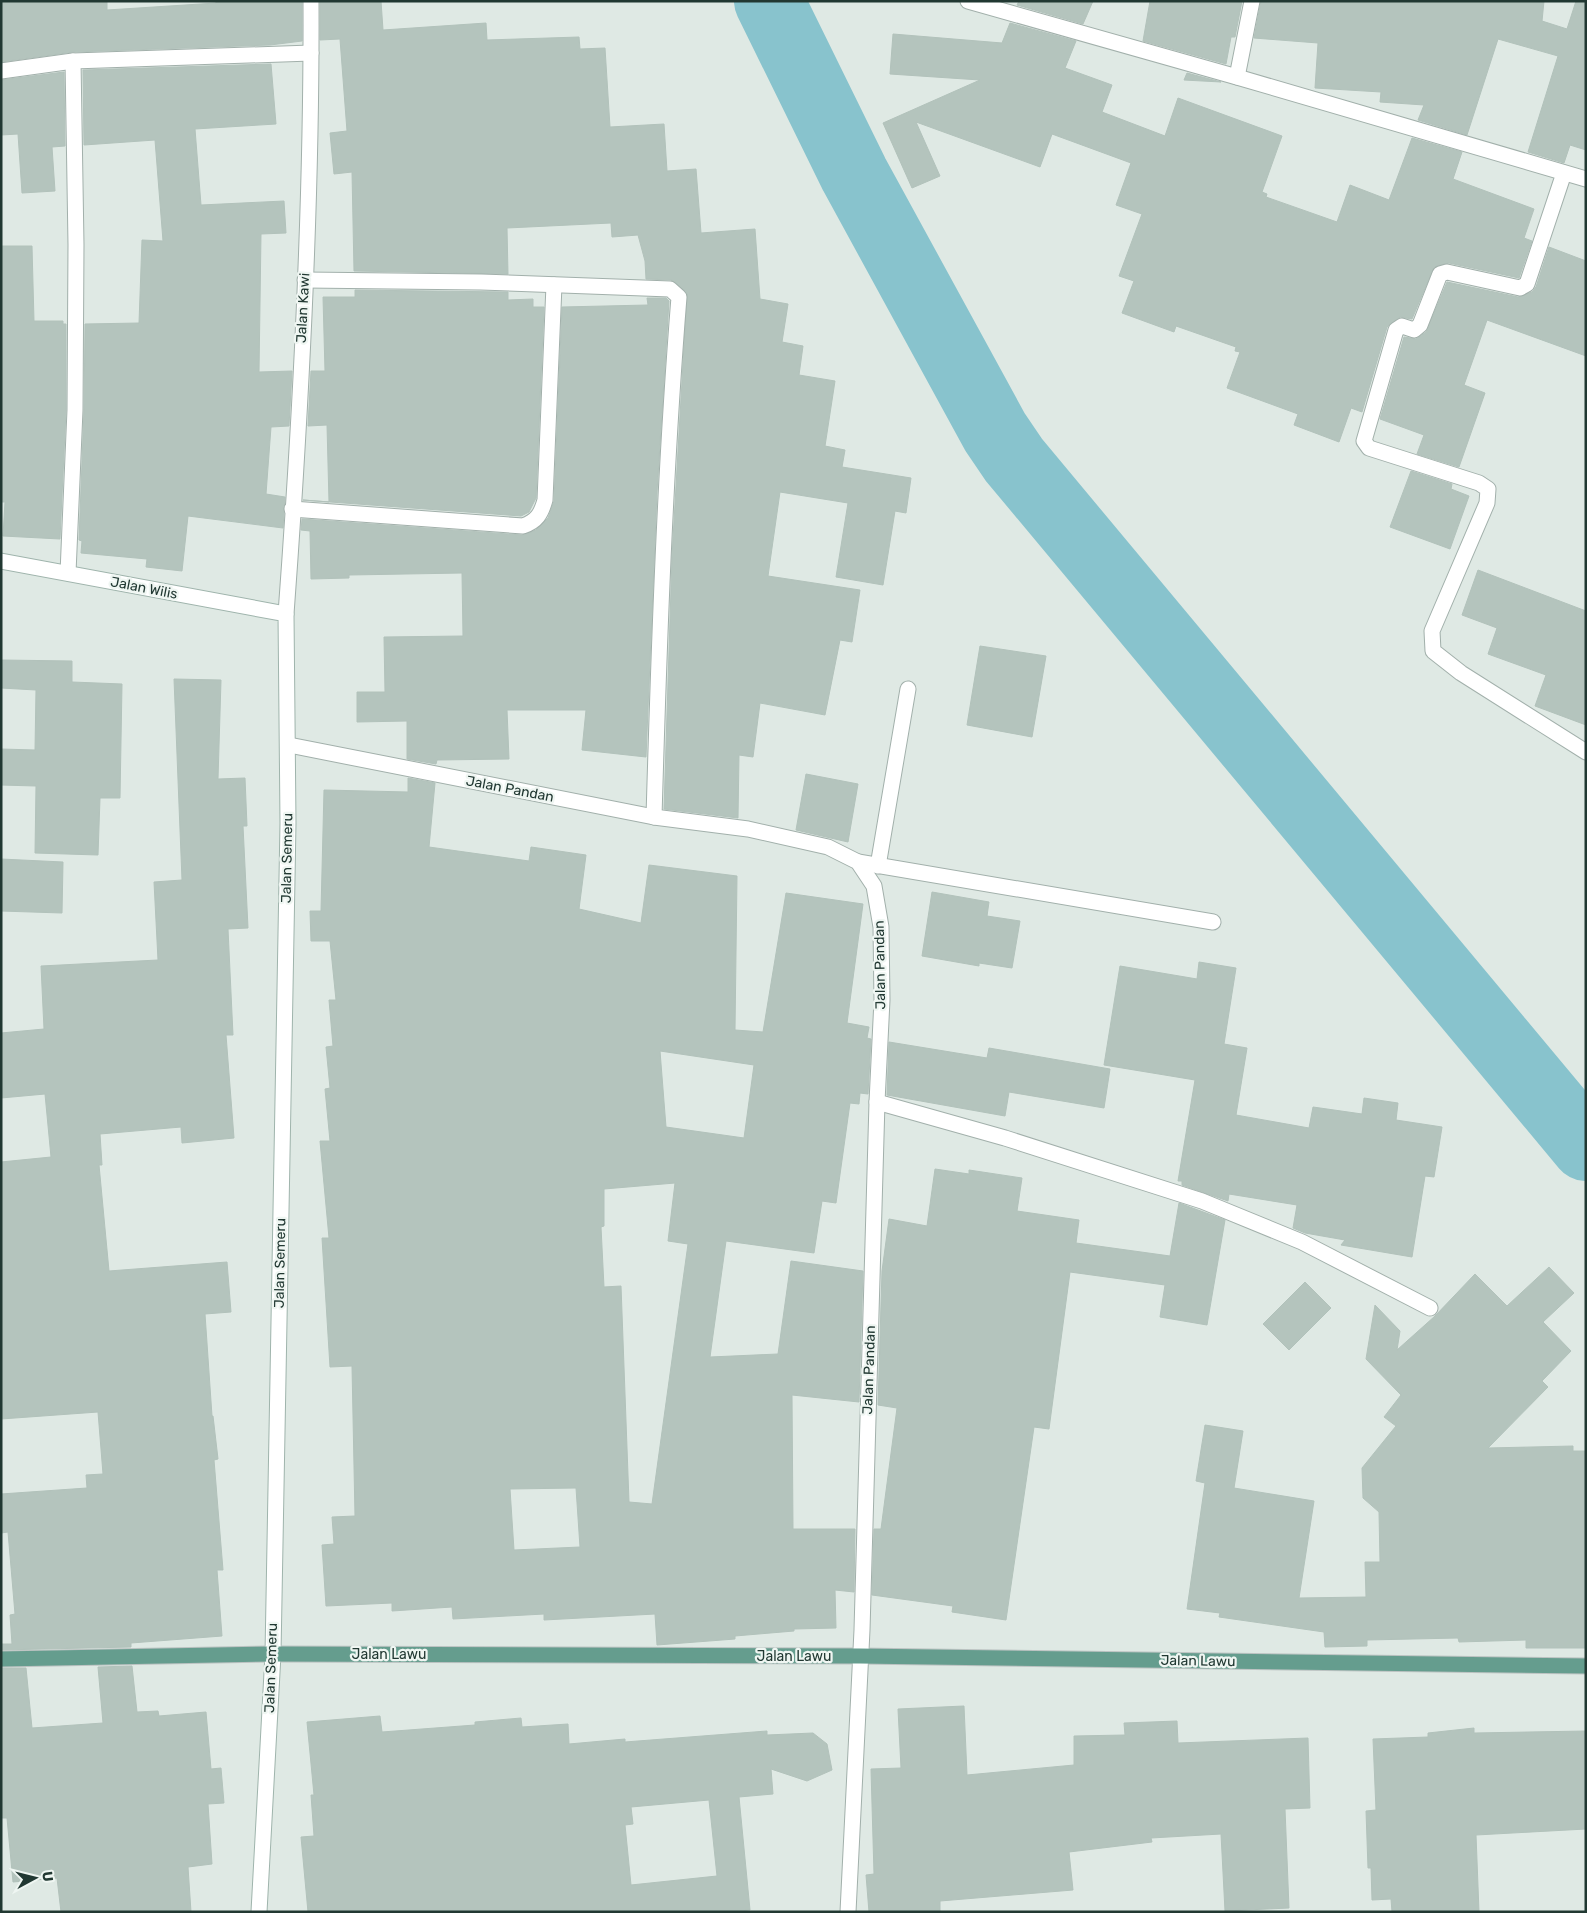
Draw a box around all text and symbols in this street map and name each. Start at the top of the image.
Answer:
street label: Jalan Kawi [293,272,313,344]
street label: Jalan Wilis [109,573,179,603]
street label: Jalan Pandan [465,772,555,806]
street label: Jalan Semeru [278,813,296,903]
street label: Jalan Pandan [871,920,889,1010]
street label: Jalan Semeru [271,1218,289,1308]
street label: Jalan Pandan [859,1325,879,1415]
street label: Jalan Semeru [261,1623,281,1713]
street label: Jalan Lawu [352,1646,426,1663]
street label: Jalan Lawu [757,1648,831,1665]
street label: Jalan Lawu [1160,1652,1236,1670]
north arrow [10,1853,60,1903]
text: U [38,1870,56,1883]

